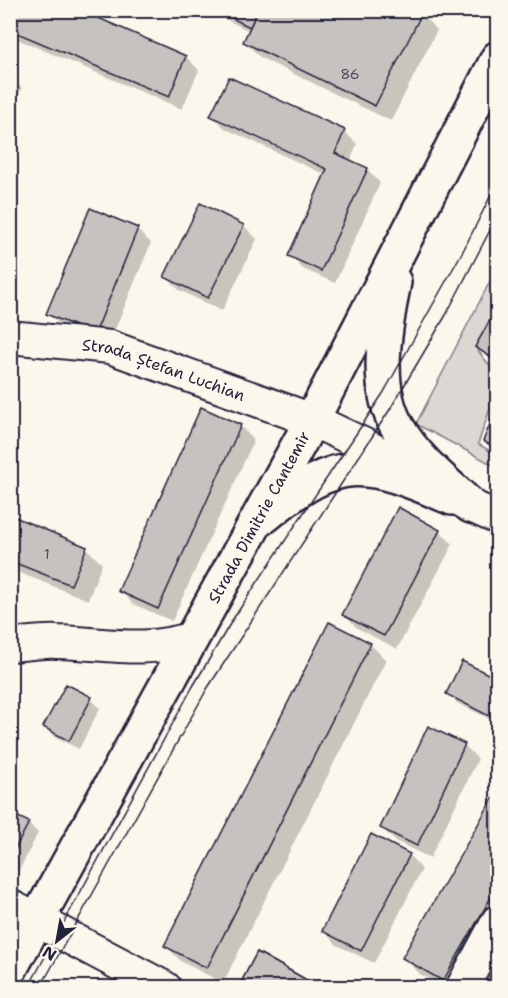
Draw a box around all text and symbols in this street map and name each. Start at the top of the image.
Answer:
house number: 86 [340,65,360,83]
street label: Strada Ștefan Luchian [81,334,248,406]
street label: Strada Dimitrie Cantemir [203,427,314,607]
house number: 1 [44,545,50,563]
north arrow [27,911,87,971]
text: N [39,941,60,966]

